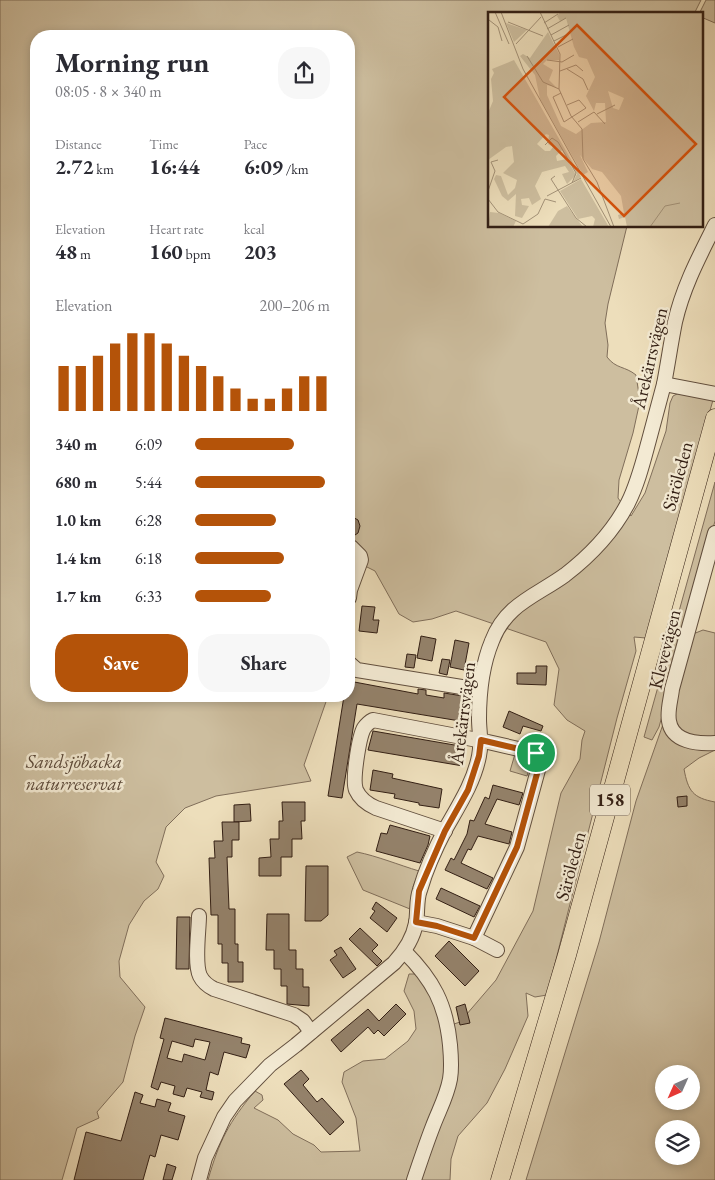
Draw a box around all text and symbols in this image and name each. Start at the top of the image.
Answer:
inset map [488,12,702,228]
text: Morning run [55,44,209,80]
button: share [278,47,330,99]
text: 08:05 · 8 × 340 m [55,81,162,102]
text: Distance [55,135,102,153]
text: Time [149,135,179,153]
text: Pace [244,135,267,153]
text: 2.72 [55,153,94,180]
text: 16:44 [149,153,200,180]
text: 6:09 [244,153,283,180]
text: km [94,160,114,178]
text: /km [283,160,309,178]
text: Elevation [55,220,105,238]
text: Heart rate [149,220,204,238]
text: kcal [244,220,265,238]
text: 48 [55,238,77,265]
text: 160 [149,238,183,265]
text: 203 [244,238,277,265]
text: m [77,245,91,263]
text: bpm [183,245,211,263]
text: Elevation [55,295,113,316]
text: 200–206 m [259,295,330,316]
street label: Årekärrsvägen [625,305,673,412]
text: 340 m [55,434,97,455]
text: 6:09 [135,434,162,455]
street label: Säröleden [656,439,699,514]
text: 680 m [55,472,97,493]
text: 5:44 [135,472,162,493]
text: 1.0 km [55,510,101,531]
text: 6:28 [135,510,162,531]
text: 1.4 km [55,548,101,569]
text: 6:18 [135,548,162,569]
text: 1.7 km [55,586,101,607]
text: 6:33 [135,586,162,607]
street label: Klevevägen [642,607,686,692]
button: Save [55,634,188,692]
button: Share [198,634,330,692]
street label: Årekärrsvägen [444,660,481,767]
pin [515,732,557,774]
icon: arrive [522,739,550,767]
park label: Sandsjöbacka naturreservat [25,749,124,796]
road number: 158 [590,784,630,816]
street label: Säröleden [549,829,592,904]
north arrow [655,1065,700,1110]
map controls [655,1065,700,1165]
button: layers [655,1120,700,1165]

